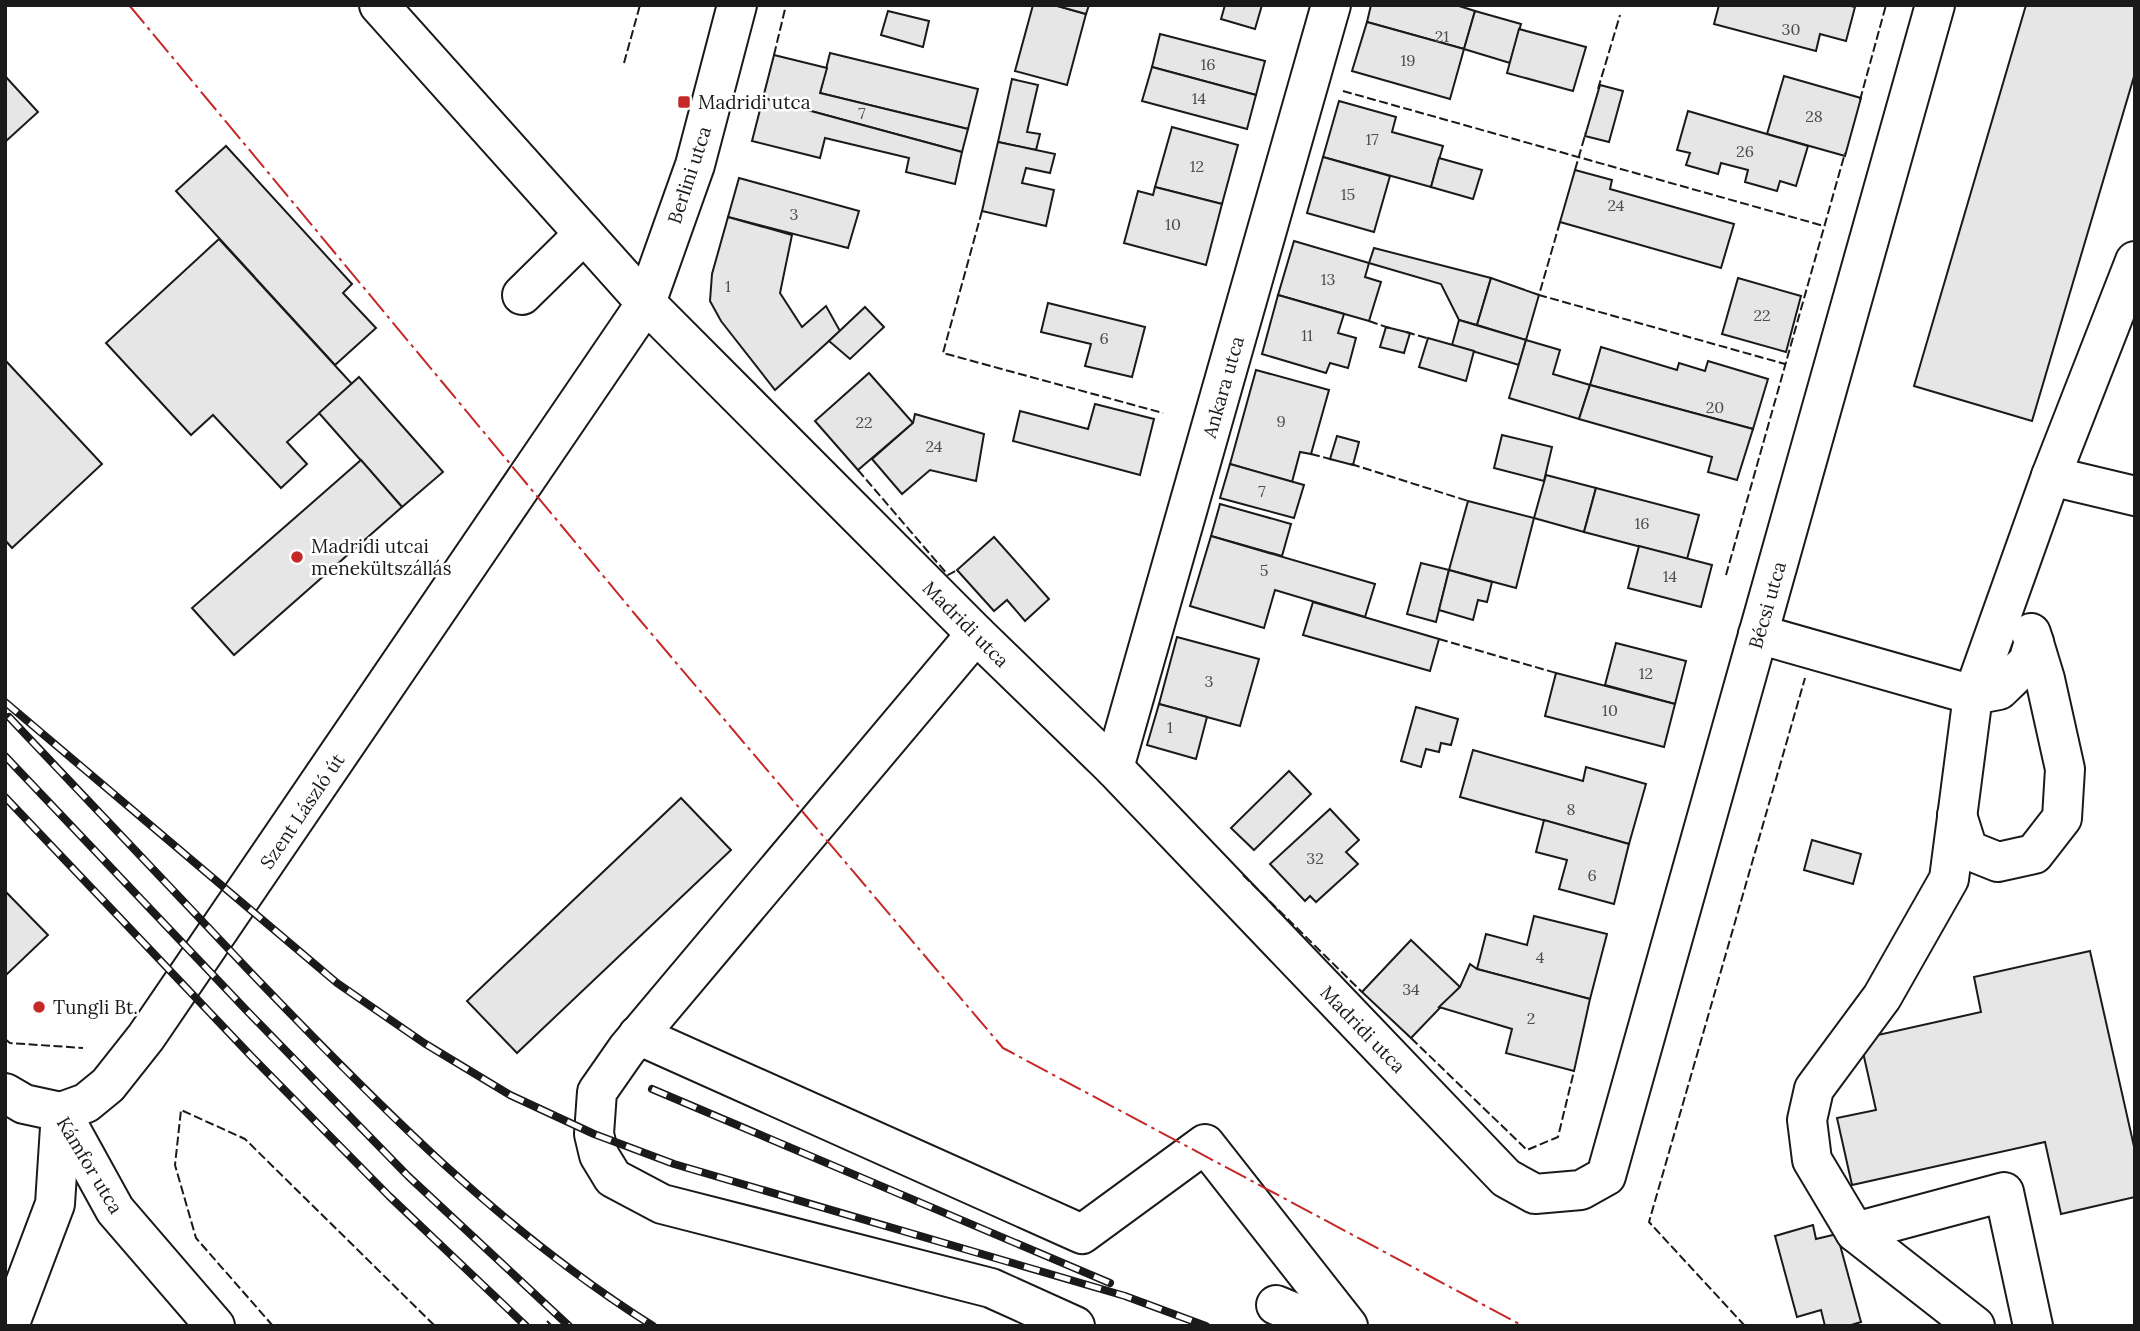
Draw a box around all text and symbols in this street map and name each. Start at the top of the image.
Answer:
house number: 30 [1782,19,1800,39]
house number: 21 [1435,26,1449,46]
house number: 19 [1400,50,1416,70]
house number: 16 [1200,54,1216,74]
house number: 14 [1192,88,1207,108]
place label: Madridi utca [698,90,811,114]
marker: Madridi utca [676,94,692,110]
house number: 7 [858,103,866,123]
house number: 28 [1805,106,1823,126]
street label: Berlini utca [662,123,716,227]
house number: 17 [1365,129,1379,149]
house number: 26 [1736,141,1754,161]
house number: 12 [1190,156,1204,176]
house number: 15 [1341,184,1355,204]
house number: 24 [1608,195,1625,215]
house number: 3 [790,204,799,224]
house number: 10 [1165,214,1181,234]
house number: 13 [1321,269,1335,289]
house number: 1 [725,276,731,296]
house number: 22 [1753,305,1771,325]
house number: 11 [1301,325,1313,345]
house number: 6 [1099,328,1109,348]
street label: Ankara utca [1197,333,1249,442]
house number: 20 [1706,397,1724,417]
house number: 9 [1276,411,1286,431]
house number: 22 [855,412,873,432]
house number: 24 [926,436,943,456]
house number: 7 [1258,481,1266,501]
house number: 16 [1634,513,1650,533]
place label: Madridi utcai menekültszállás [311,534,452,580]
marker: Madridi utcai menekültszállás [289,549,305,565]
street label: Bécsi utca [1743,558,1791,651]
house number: 5 [1260,560,1268,580]
house number: 14 [1663,566,1678,586]
street label: Madridi utca [918,576,1014,672]
house number: 12 [1639,663,1653,683]
house number: 3 [1205,671,1214,691]
house number: 10 [1602,700,1618,720]
house number: 1 [1167,717,1173,737]
street label: Szent László út [255,748,350,873]
house number: 8 [1567,799,1576,819]
house number: 32 [1306,848,1324,868]
house number: 6 [1587,865,1597,885]
house number: 4 [1536,947,1545,967]
house number: 34 [1402,979,1420,999]
street label: Madridi utca [1315,980,1411,1078]
place label: Tungli Bt. [53,995,138,1019]
marker: Tungli Bt. [31,999,47,1015]
house number: 2 [1527,1008,1535,1028]
street label: Kámfor utca [52,1112,128,1218]

